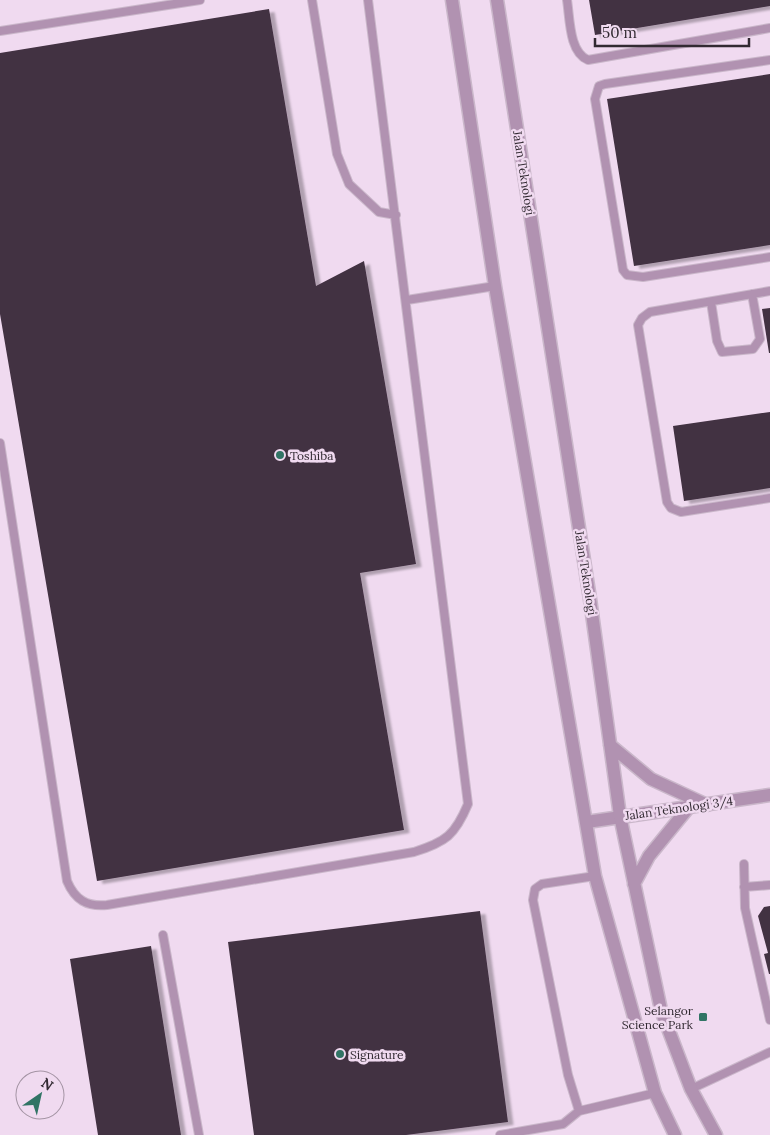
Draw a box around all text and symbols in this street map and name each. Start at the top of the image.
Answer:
scale bar [595,15,749,47]
text: 50 m [602,23,637,42]
street label: Jalan Teknologi [510,129,538,216]
place label: Toshiba [290,448,333,463]
marker: Toshiba [274,449,286,461]
street label: Jalan Teknologi [572,529,600,616]
street label: Jalan Teknologi 3/4 [623,793,735,824]
place label: Selangor Science Park [622,1003,694,1032]
marker: Selangor Science Park [697,1011,709,1023]
place label: Signature [350,1047,404,1062]
marker: Signature [334,1048,346,1060]
north arrow [15,1070,65,1120]
text: N [38,1074,57,1095]

